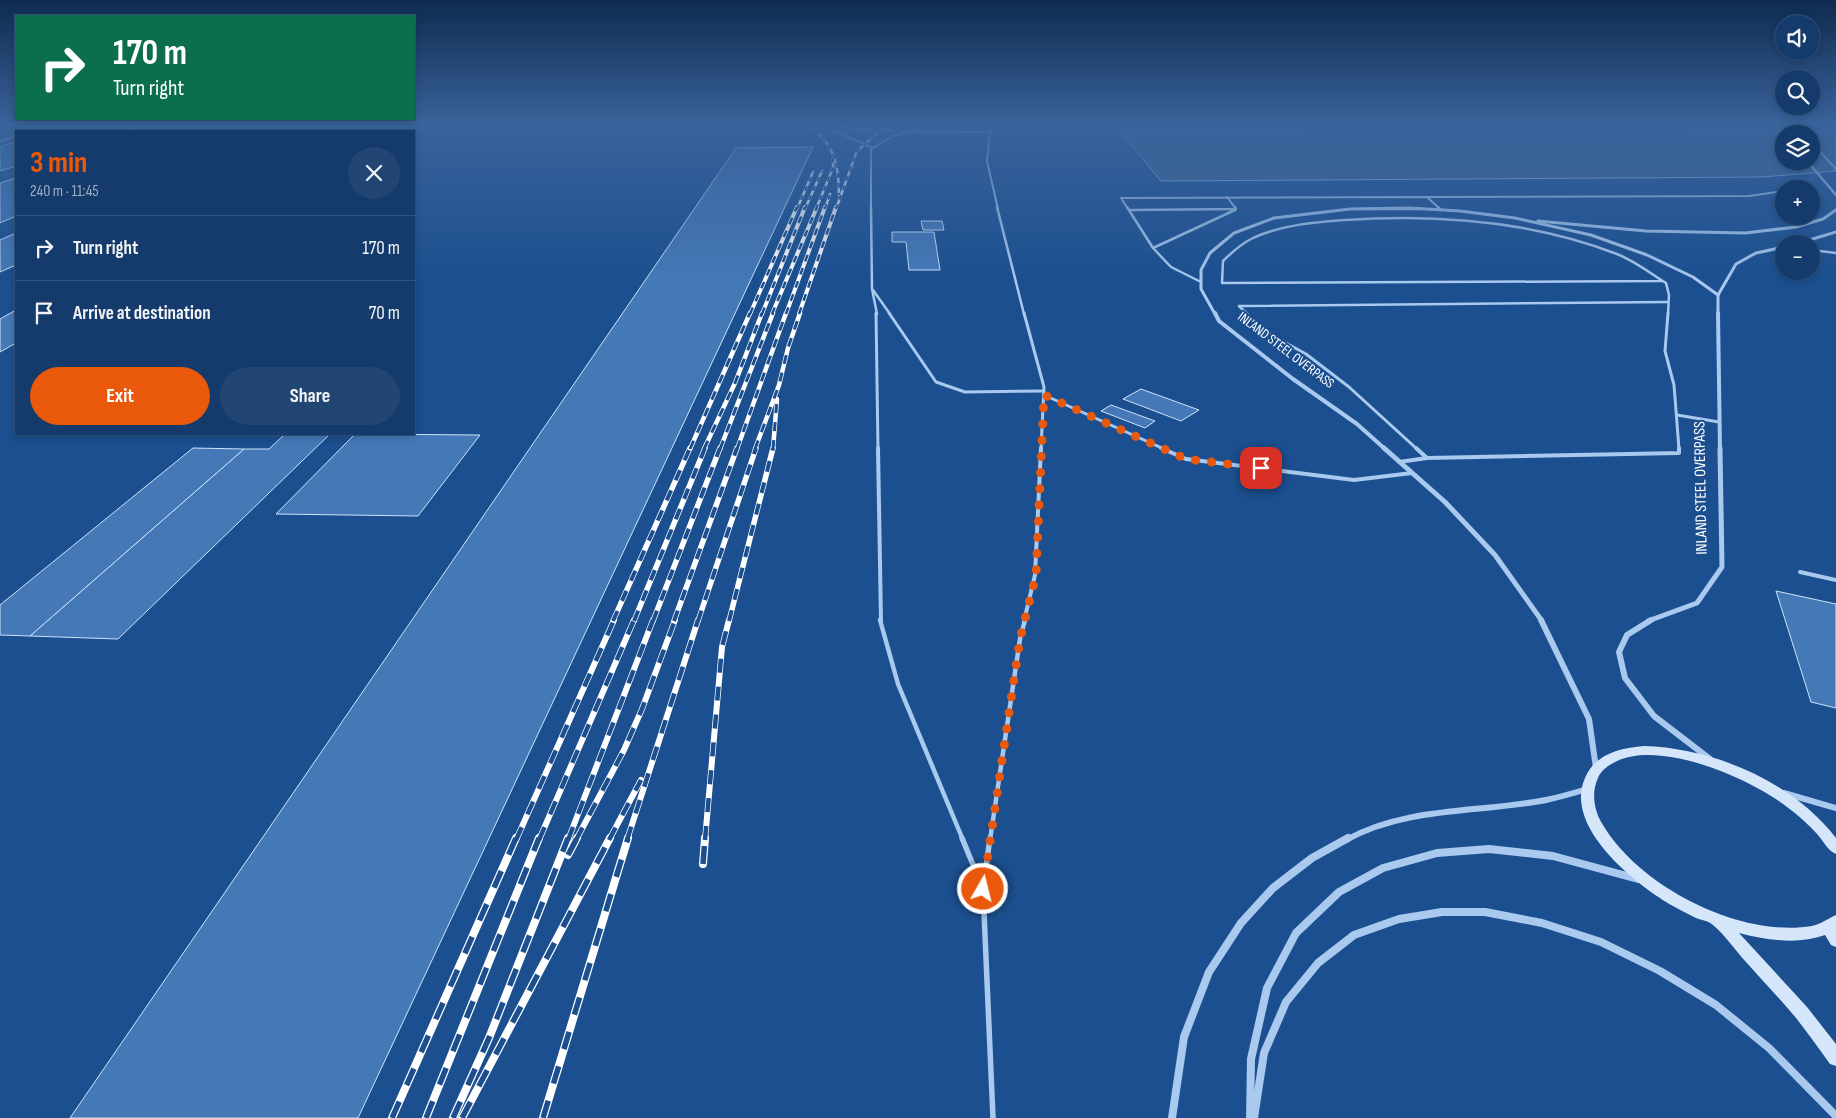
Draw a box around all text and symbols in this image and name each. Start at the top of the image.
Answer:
map controls [1775,15,1820,280]
button: sound [1775,15,1820,60]
text: 170 m [113,32,187,75]
icon: right [30,35,95,100]
button: search [1775,70,1820,115]
text: Turn right [113,75,184,102]
button: layers [1775,125,1820,170]
text: 3 min [30,145,87,181]
button: close [348,147,400,199]
button: + [1775,180,1820,225]
text: 240 m · 11:45 [30,182,99,201]
icon: right [30,234,58,262]
button: − [1775,235,1820,280]
text: Turn right [73,237,138,260]
text: 170 m [362,237,400,260]
icon: arrive [30,299,58,327]
text: Arrive at destination [73,302,211,325]
text: 70 m [369,302,400,325]
street label: INLAND STEEL OVERPASS [1234,308,1338,392]
button: Exit [30,367,210,425]
button: Share [220,367,400,425]
street label: INLAND STEEL OVERPASS [1690,421,1712,555]
pin [1240,447,1282,489]
icon: arrive [1247,454,1275,482]
position arrow [956,862,1008,914]

